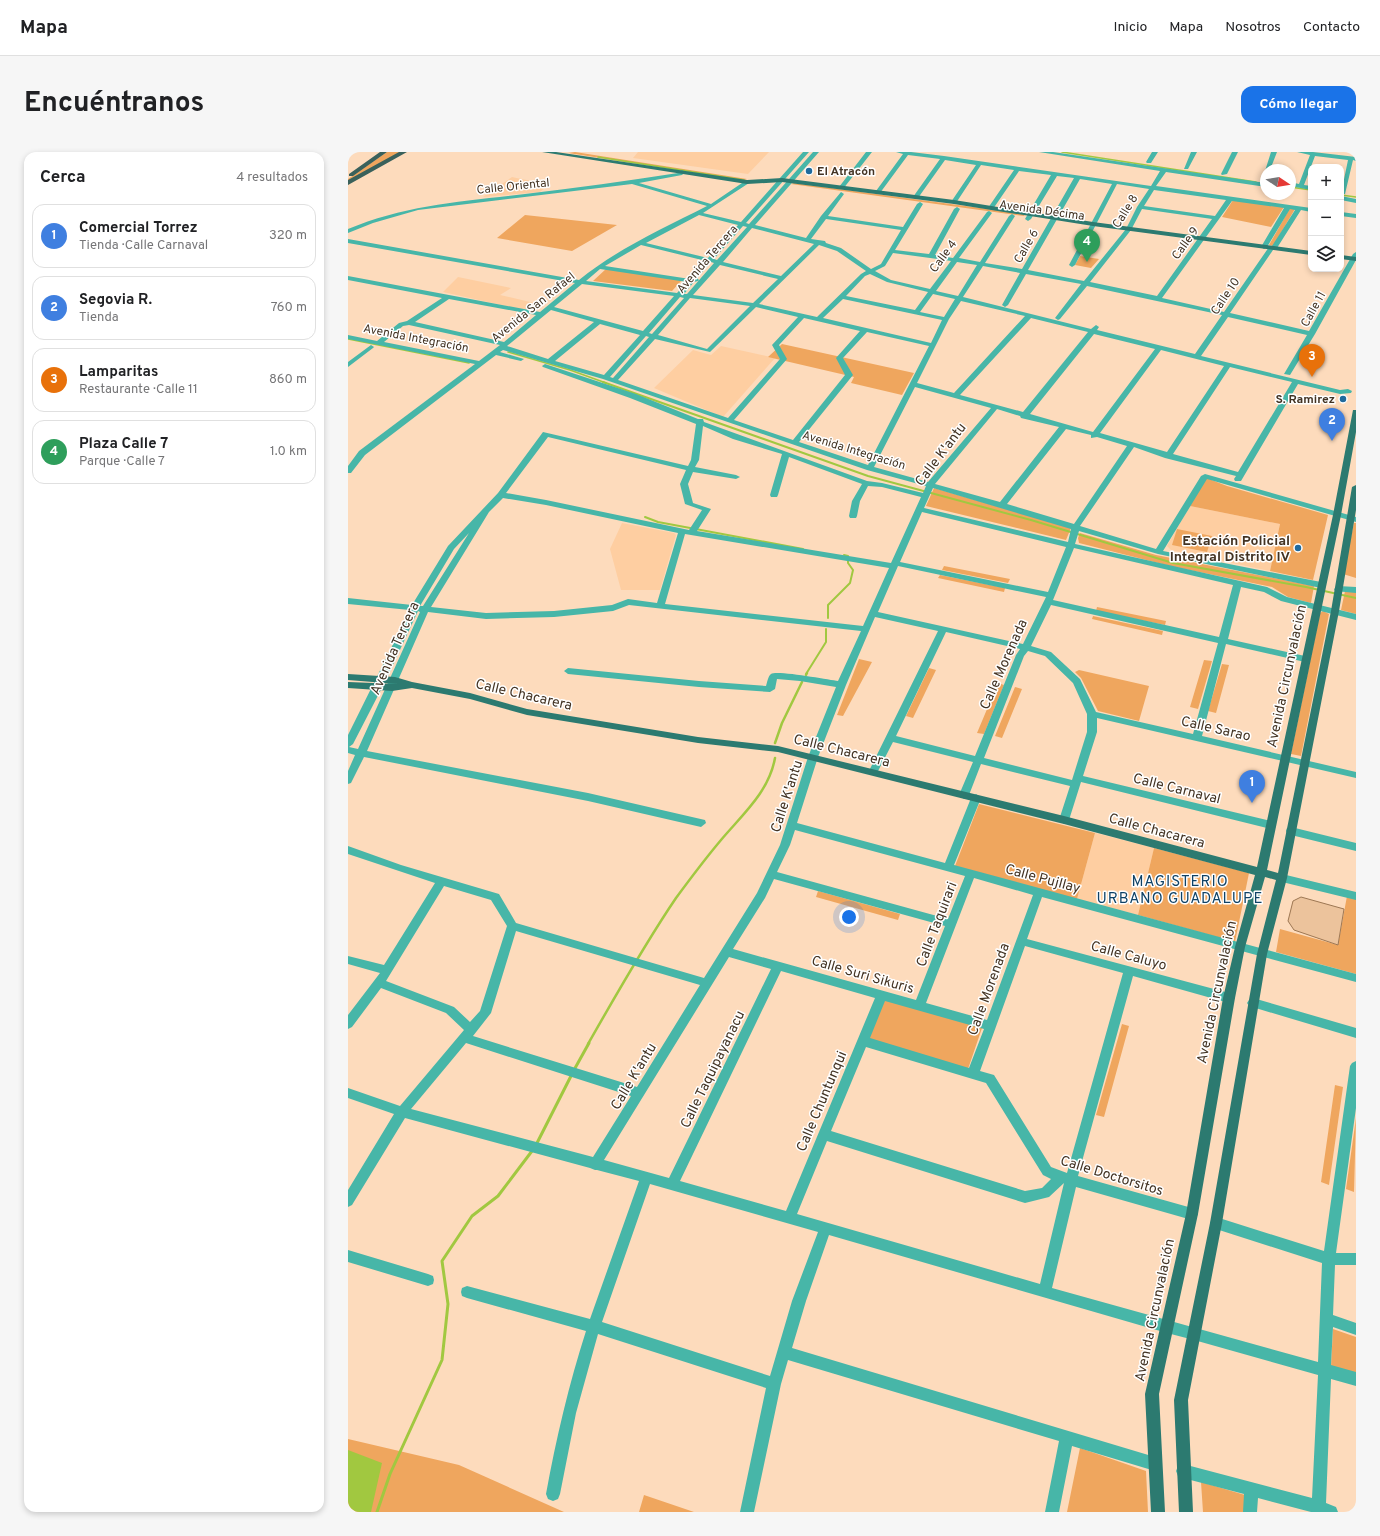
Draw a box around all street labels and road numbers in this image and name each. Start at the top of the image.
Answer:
street label: Calle Oriental [476,175,550,199]
street label: Calle 8 [1109,192,1142,231]
street label: Avenida Décima [998,197,1086,225]
street label: Avenida Tercera [674,222,742,297]
street label: Calle 9 [1169,224,1203,263]
street label: Calle 6 [1011,227,1043,266]
street label: Calle 4 [926,237,961,276]
street label: Avenida San Rafael [488,269,579,347]
street label: Calle 10 [1208,275,1244,318]
street label: Calle 11 [1298,289,1330,330]
street label: Avenida Integración [362,321,470,357]
street label: Calle K'antu [912,420,971,490]
street label: Avenida Integración [800,428,907,474]
street label: Avenida Tercera [367,599,423,698]
street label: Avenida Circunvalación [1264,603,1311,749]
street label: Calle Morenada [977,617,1032,712]
street label: Calle Chacarera [474,676,574,715]
street label: Calle Sarao [1179,713,1252,746]
street label: Calle Chacarera [792,731,892,772]
street label: Calle K'antu [768,758,807,835]
street label: Calle Carnaval [1131,770,1222,809]
street label: Calle Chacarera [1107,810,1207,852]
street label: Calle Pujllay [1003,861,1082,898]
street label: Calle Taquirari [913,880,961,970]
street label: Avenida Circunvalación [1194,919,1241,1065]
street label: Calle Caluyo [1089,938,1169,975]
street label: Calle Morenada [965,941,1014,1038]
street label: Calle Suri Sikuris [809,953,916,998]
street label: Calle Taquipayanacu [678,1008,749,1131]
street label: Calle K'antu [608,1040,661,1113]
street label: Calle Chuntunqui [794,1049,851,1154]
street label: Calle Doctorsitos [1058,1153,1165,1200]
street label: Avenida Circunvalación [1132,1237,1179,1383]

